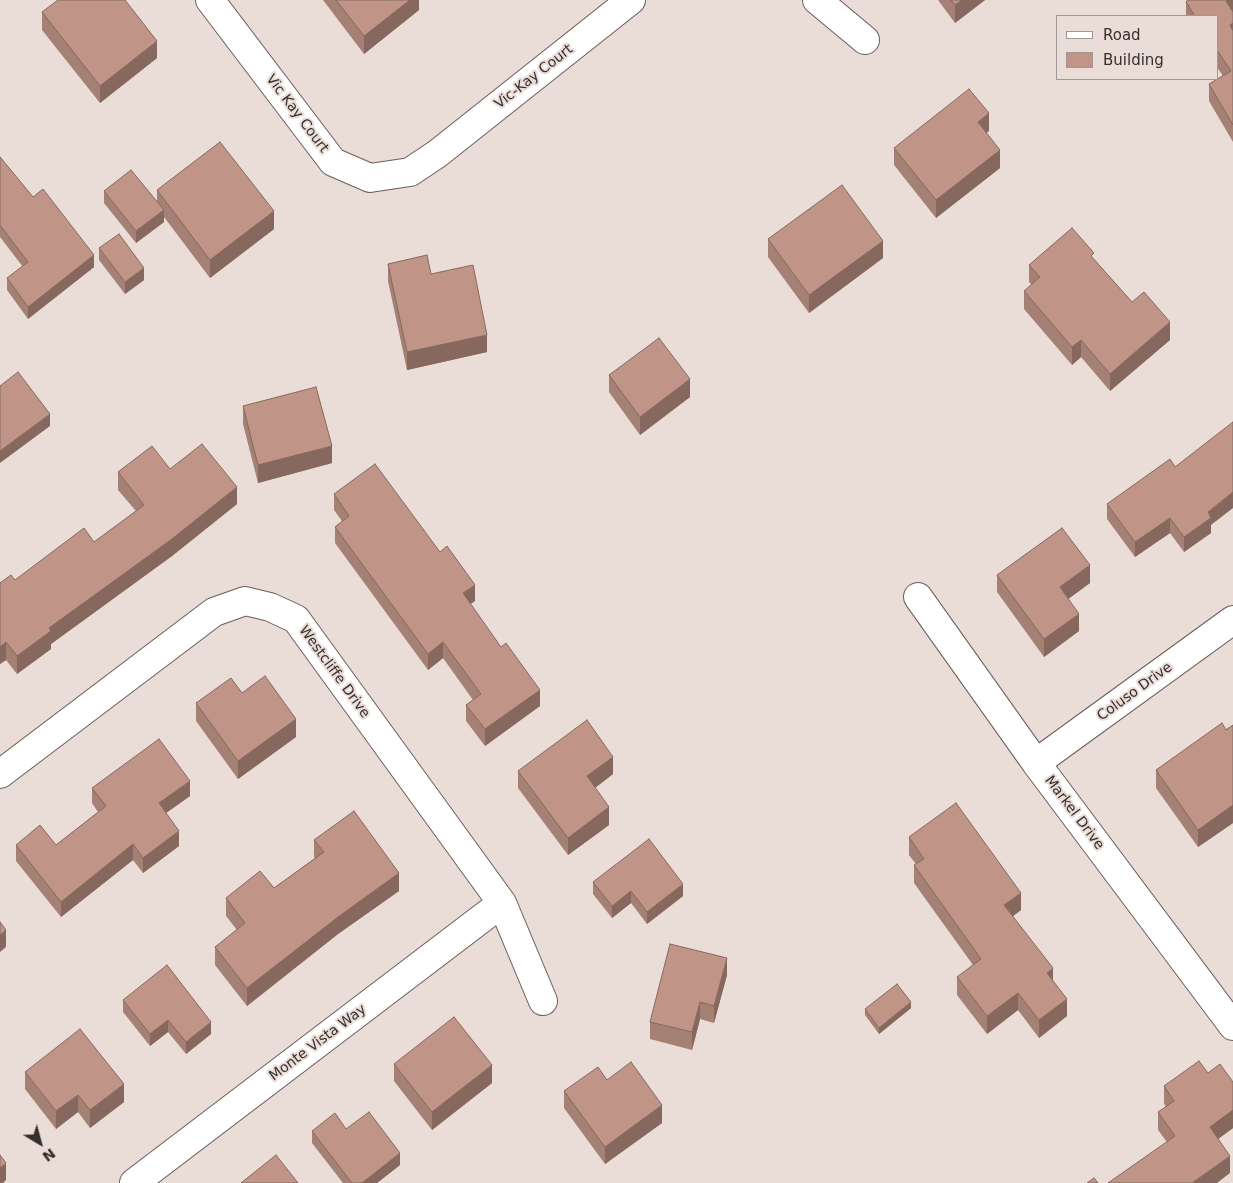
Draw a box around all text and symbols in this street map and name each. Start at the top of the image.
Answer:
legend [1056,15,1218,80]
text: Road [1103,26,1141,44]
street label: Vic-Kay Court [492,41,576,113]
text: Building [1103,51,1164,69]
street label: Vic Kay Court [262,71,332,157]
street label: Westcliffe Drive [295,623,373,721]
street label: Coluso Drive [1094,659,1176,725]
street label: Markel Drive [1041,773,1107,853]
street label: Monte Vista Way [266,1001,370,1085]
north arrow [15,1118,65,1168]
text: N [40,1145,59,1165]

